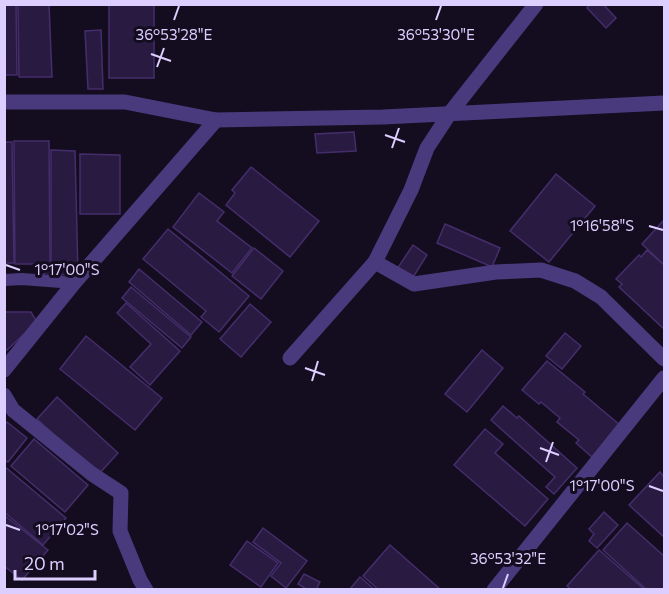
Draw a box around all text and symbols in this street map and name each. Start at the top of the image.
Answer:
text: 36°53'28"E [136,25,212,43]
text: 36°53'30"E [397,25,475,43]
text: 1°16'58"S [570,216,634,234]
text: 1°17'00"S [35,260,100,278]
text: 1°17'00"S [570,476,635,494]
text: 1°17'02"S [35,520,99,538]
scale bar [15,543,94,581]
text: 36°53'32"E [470,549,546,567]
text: 20 m [24,552,65,574]

